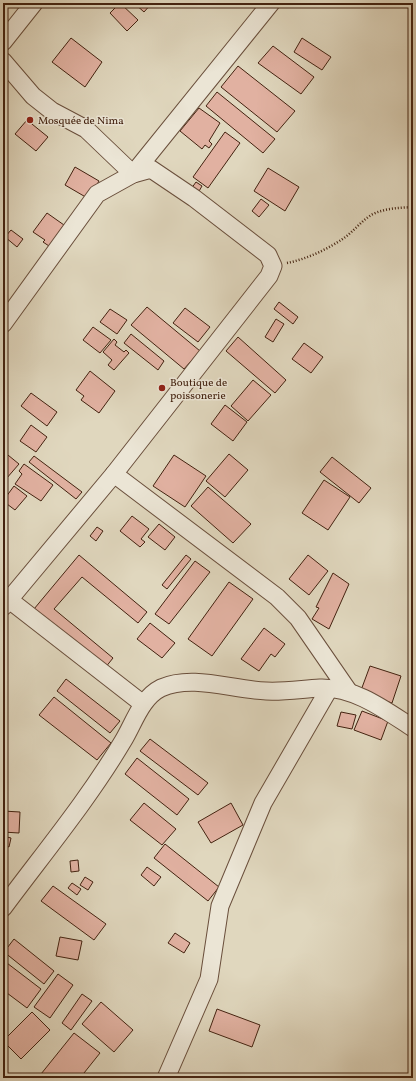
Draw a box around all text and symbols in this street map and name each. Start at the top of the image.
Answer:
place label: Mosquée de Nima [38,114,124,129]
marker: Mosquée de Nima [25,115,35,125]
place label: Boutique de poissonerie [170,376,227,404]
marker: Boutique de poissonerie [157,383,167,393]

